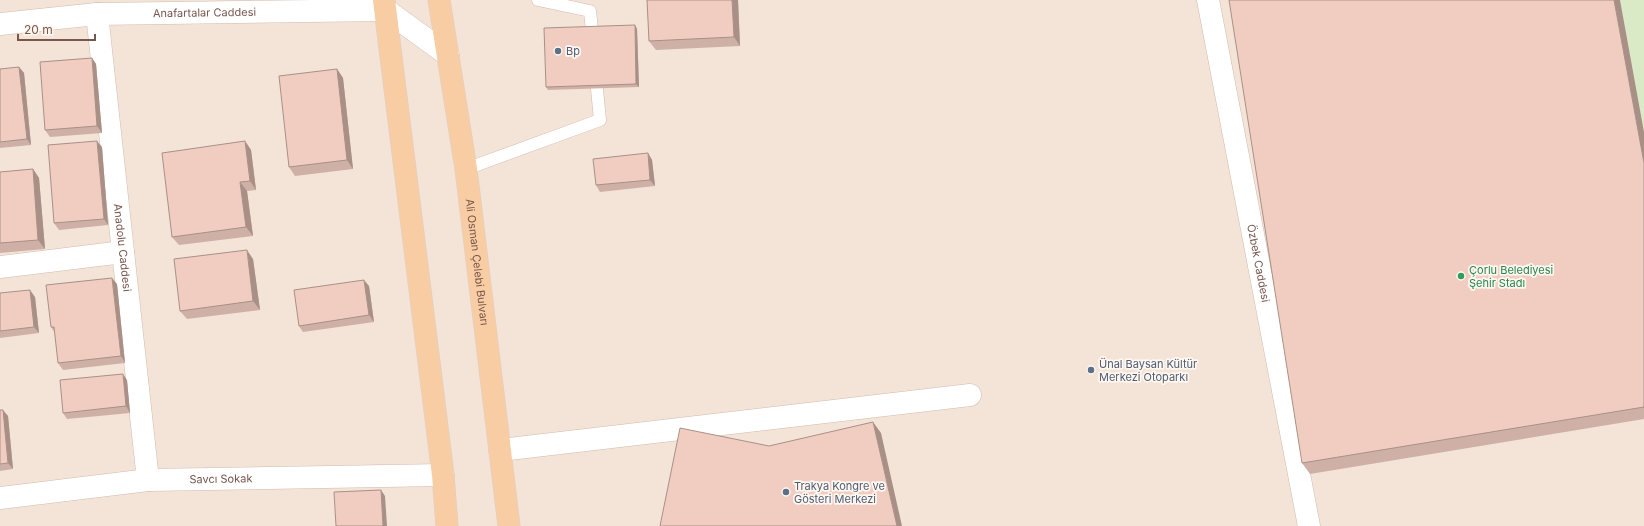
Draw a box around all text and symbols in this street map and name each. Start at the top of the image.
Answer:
street label: Anafartalar Caddesi [153,5,256,20]
scale bar [18,16,95,42]
text: 20 m [24,22,53,37]
place label: Bp [566,44,580,58]
marker: Bp [553,46,563,56]
street label: Ali Osman Çelebi Bulvarı [463,198,492,326]
street label: Anadolu Caddesi [111,203,134,292]
street label: Özbek Caddesi [1244,223,1273,304]
place label: Çorlu Belediyesi Şehir Stadı [1469,263,1553,290]
marker: Çorlu Belediyesi Şehir Stadı [1456,271,1466,281]
place label: Ünal Baysan Kültür Merkezi Otoparkı [1099,357,1197,384]
marker: Ünal Baysan Kültür Merkezi Otoparkı [1086,365,1096,375]
street label: Savcı Sokak [189,471,253,486]
place label: Trakya Kongre ve Gösteri Merkezi [794,479,885,506]
marker: Trakya Kongre ve Gösteri Merkezi [781,487,791,497]

